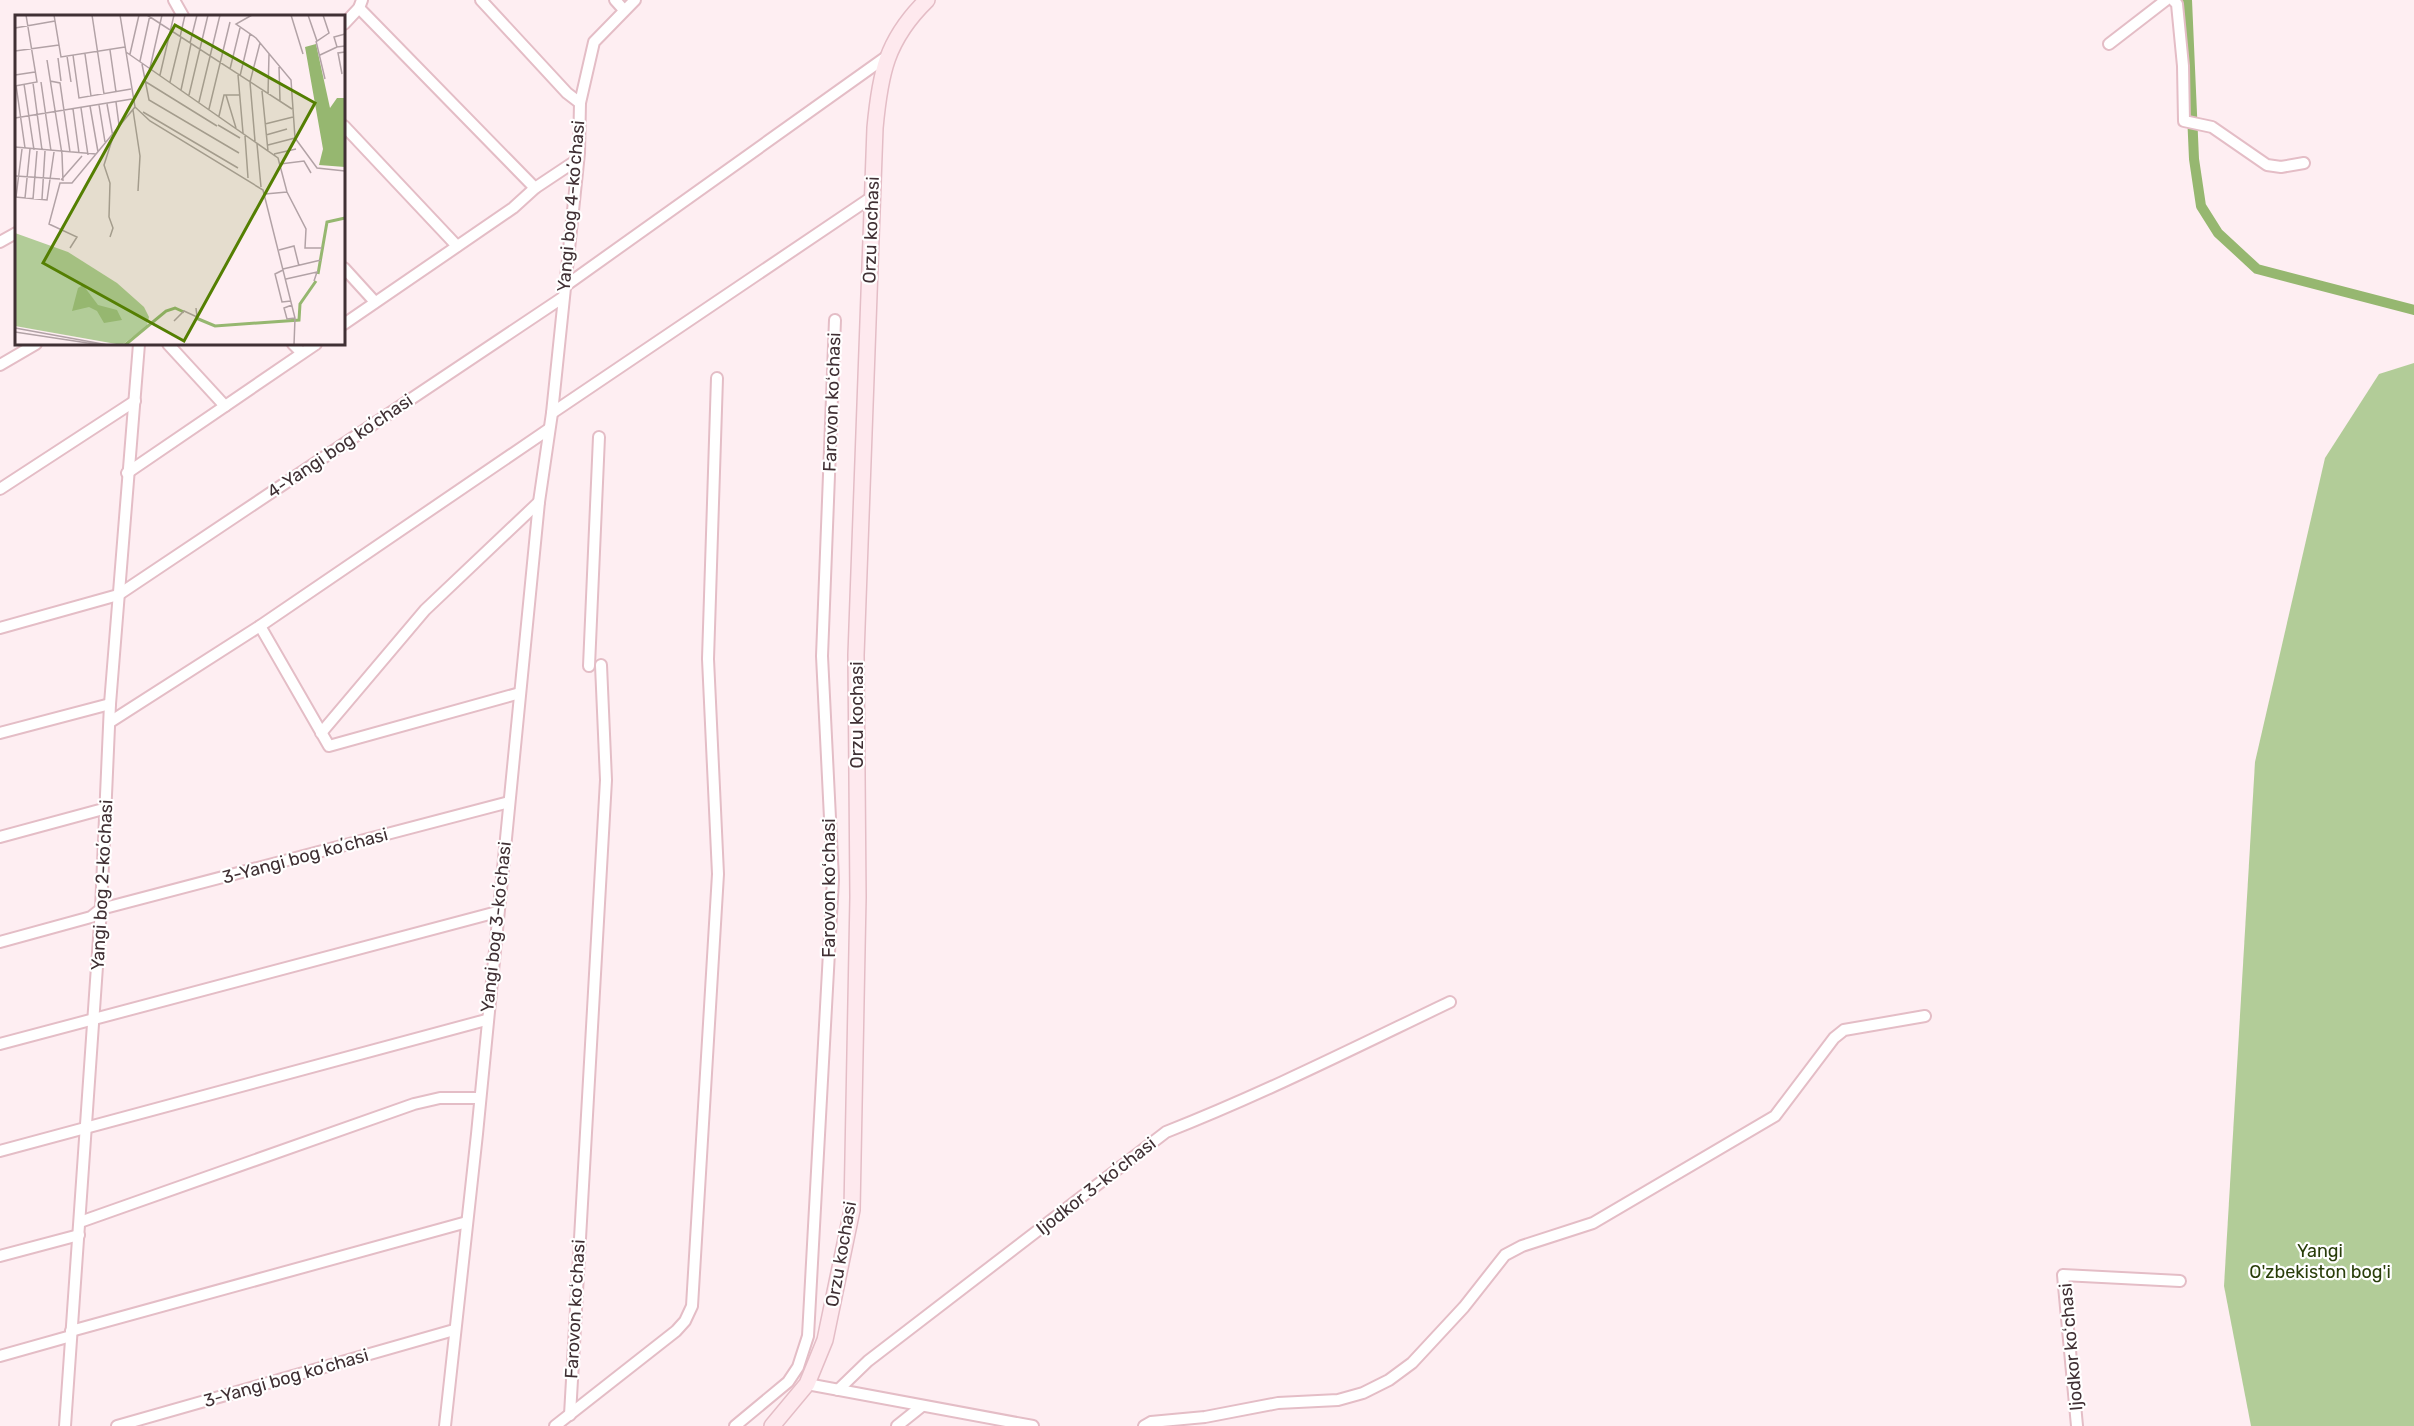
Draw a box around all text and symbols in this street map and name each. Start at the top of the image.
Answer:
inset map [15,15,345,345]
street label: Yangi bog 4-koʼchasi [553,119,589,293]
street label: Orzu kochasi [858,176,884,284]
street label: Farovon koʻchasi [819,332,845,472]
street label: 4-Yangi bog koʼchasi [263,389,417,503]
street label: Orzu kochasi [846,662,868,768]
street label: Yangi bog 2-koʼchasi [87,799,117,971]
street label: Farovon koʻchasi [818,818,840,958]
street label: 3-Yangi bog koʼchasi [220,823,390,889]
street label: Yangi bog 3-koʼchasi [476,840,516,1014]
street label: Ijodkor 3-koʼchasi [1032,1132,1160,1240]
street label: Orzu kochasi [821,1199,861,1309]
street label: Farovon koʻchasi [560,1239,590,1379]
park label: Yangi O'zbekiston bog'i [2249,1240,2391,1283]
street label: Ijodkor koʻchasi [2054,1282,2088,1412]
street label: 3-Yangi bog koʼchasi [201,1344,371,1412]

